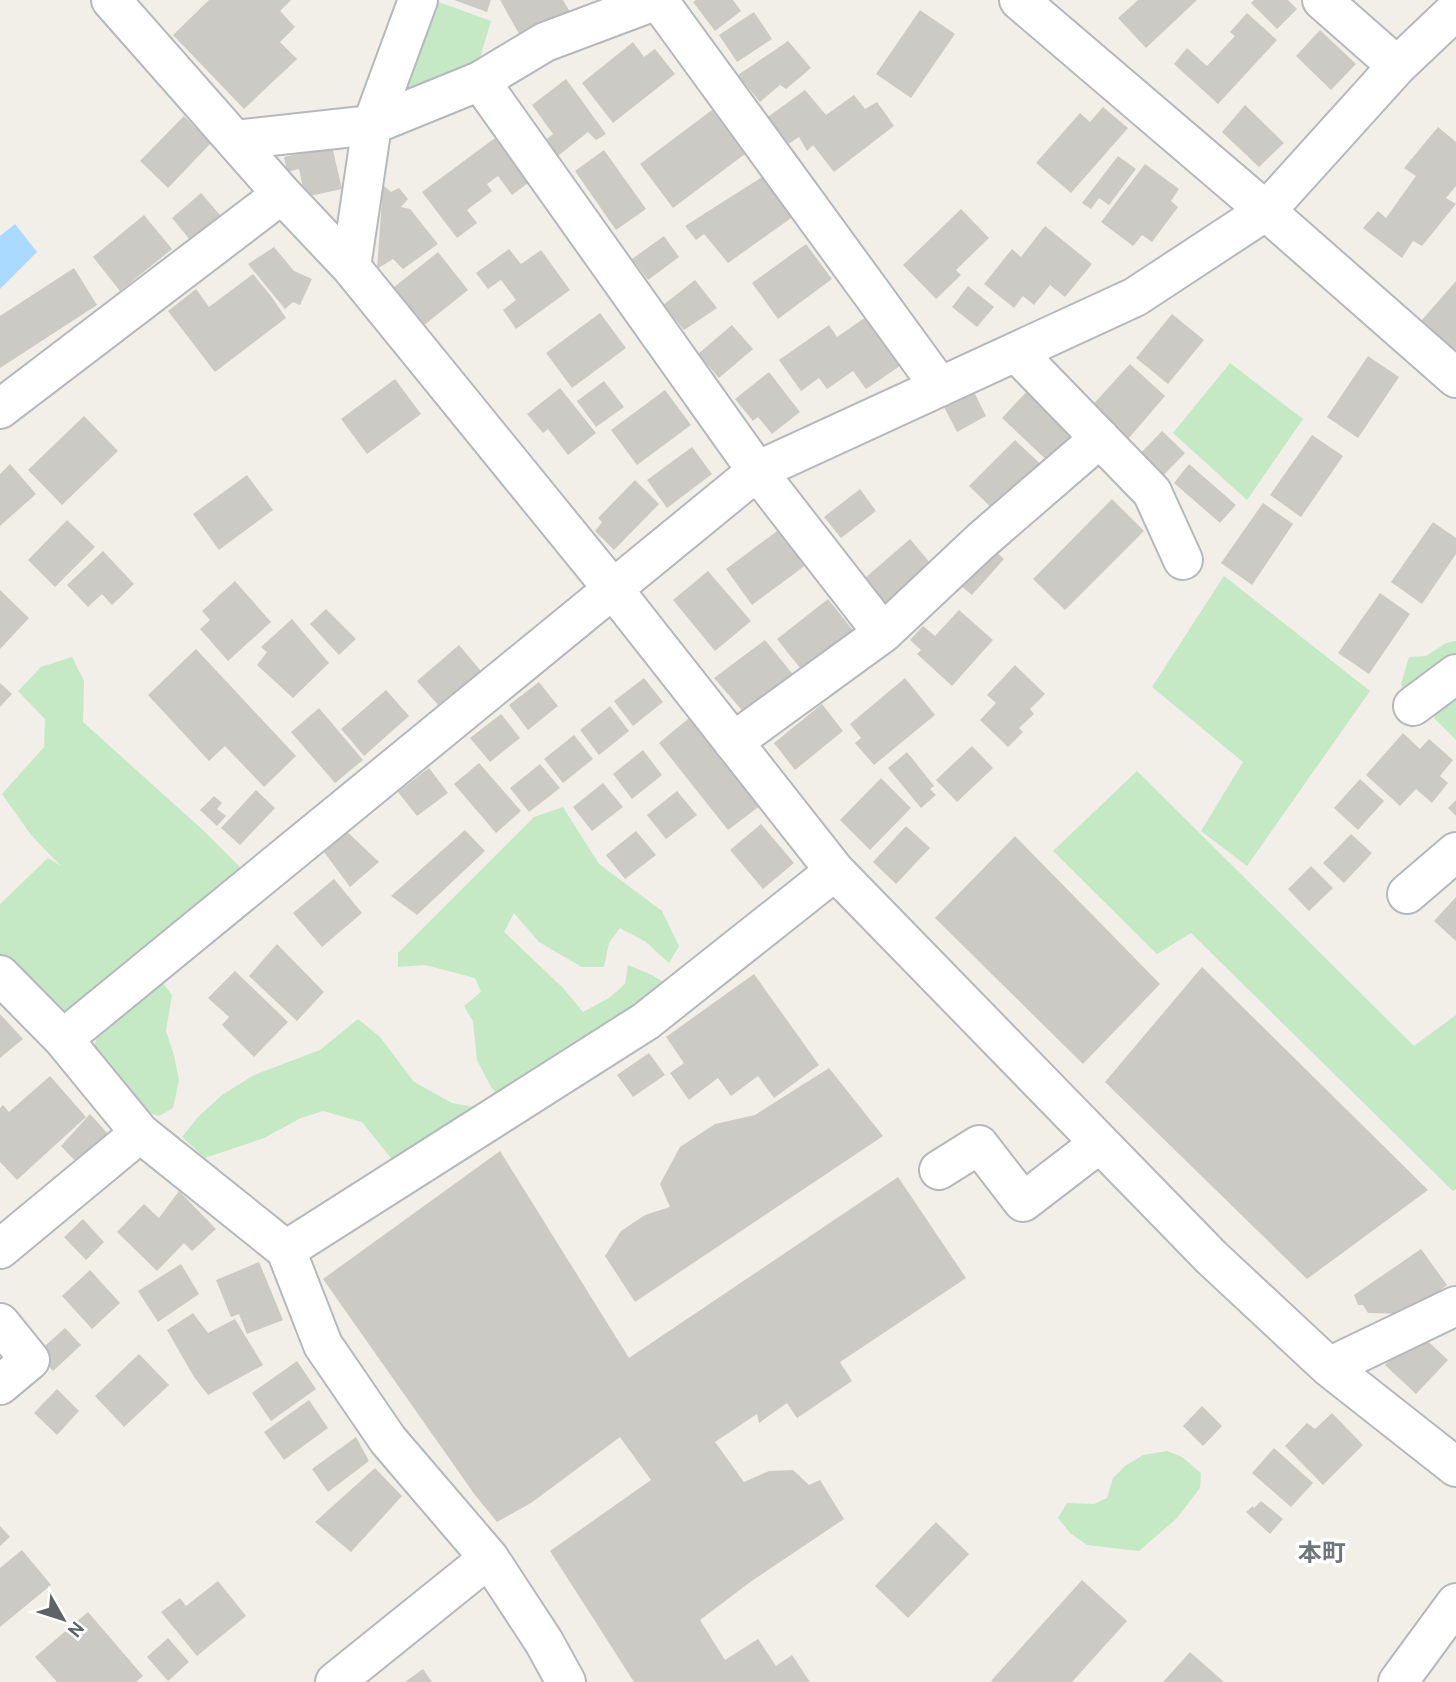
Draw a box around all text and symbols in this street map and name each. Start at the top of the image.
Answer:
district label: 本町 [1298,1538,1346,1567]
north arrow [28,1584,98,1654]
text: N [63,1617,89,1642]

